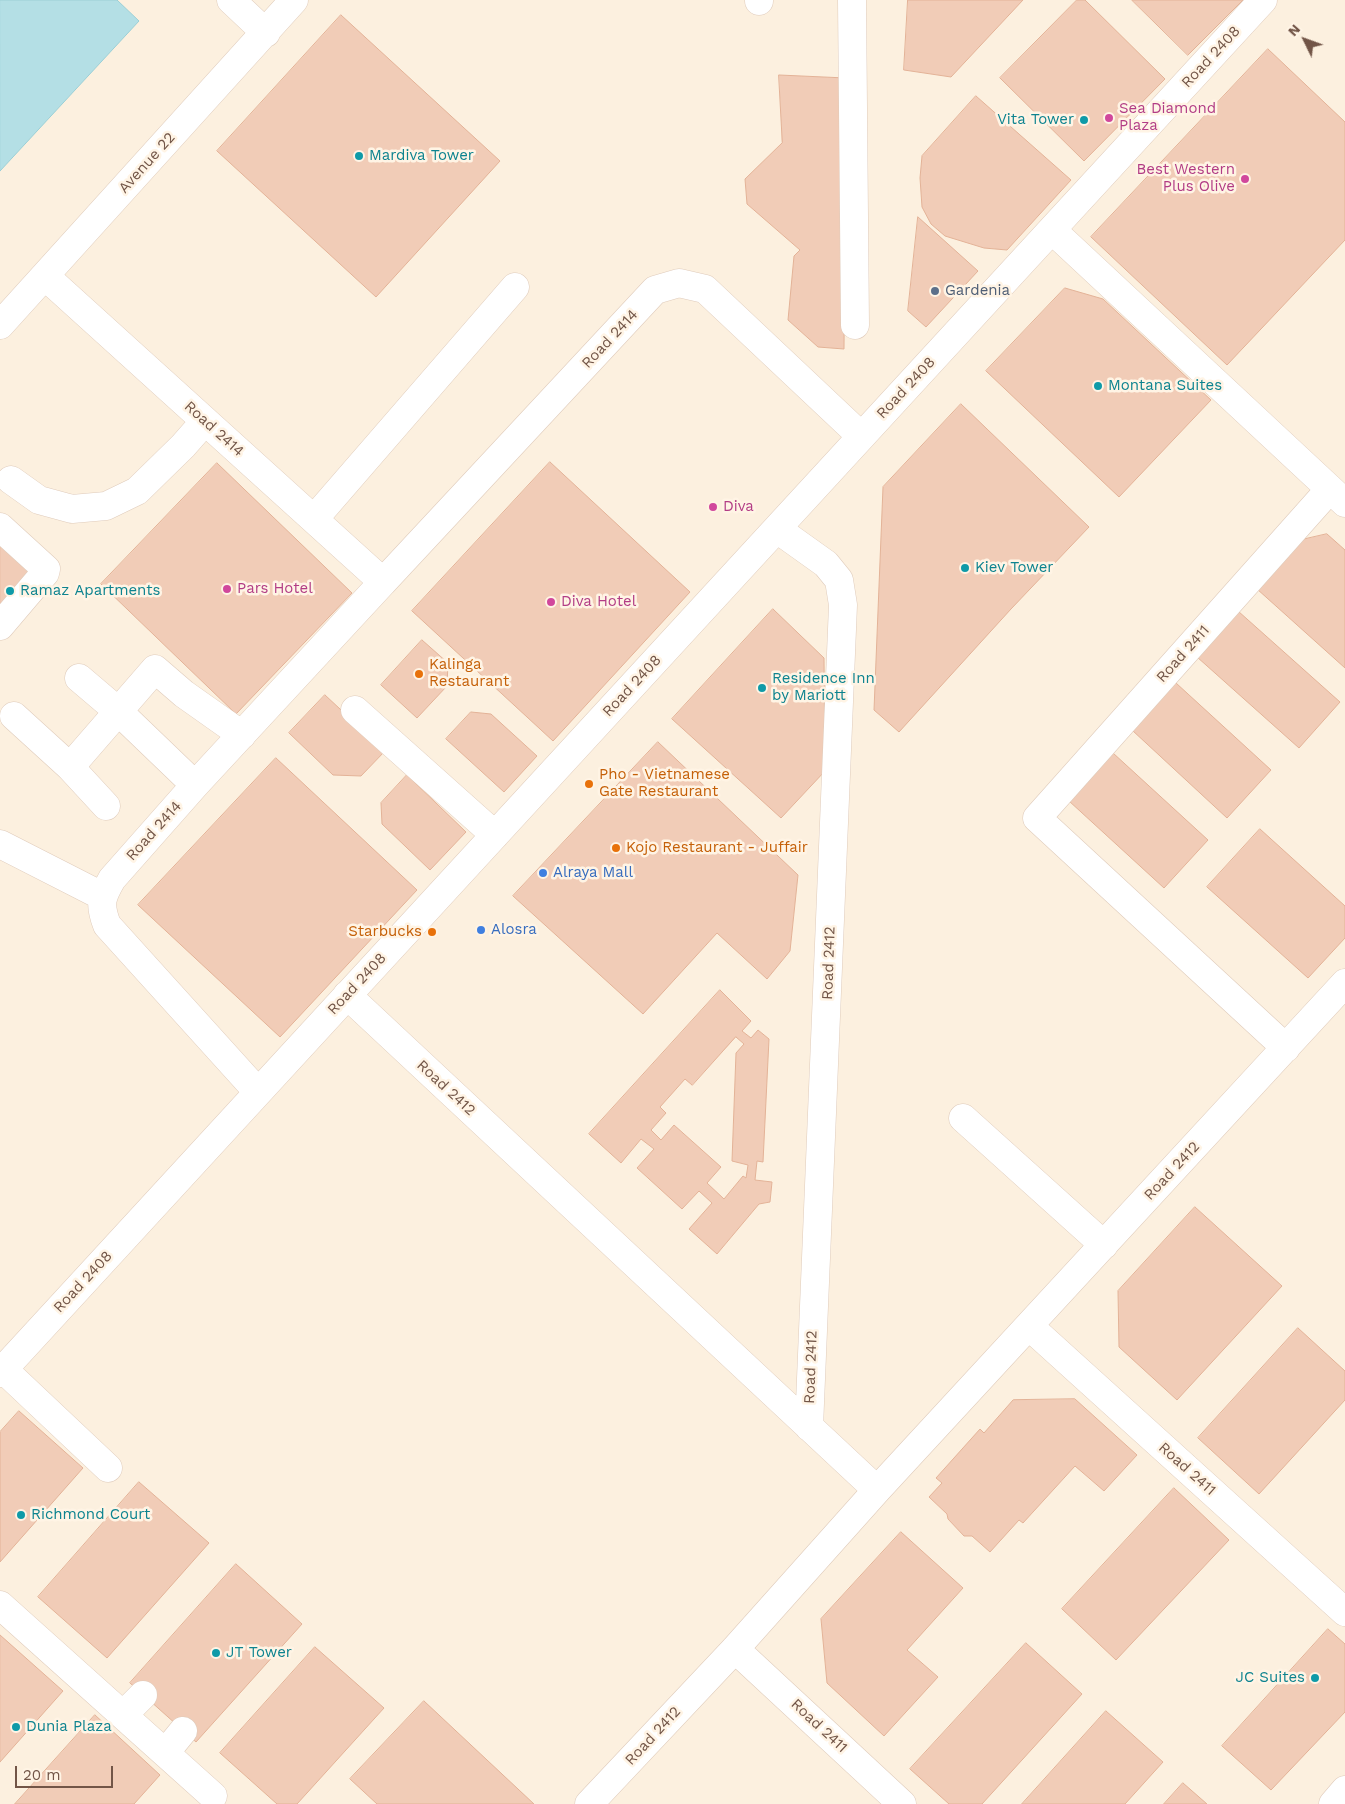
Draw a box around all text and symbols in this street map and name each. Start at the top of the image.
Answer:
north arrow [1280,15,1330,65]
text: N [1284,21,1303,39]
street label: Road 2408 [1178,22,1244,92]
place label: Sea Diamond Plaza [1119,100,1216,135]
place label: Vita Tower [997,111,1074,129]
marker: Sea Diamond Plaza [1103,112,1115,124]
marker: Vita Tower [1078,114,1090,126]
street label: Avenue 22 [115,129,179,197]
place label: Mardiva Tower [369,147,474,165]
marker: Mardiva Tower [353,150,365,162]
place label: Best Western Plus Olive [1136,161,1235,196]
marker: Best Western Plus Olive [1239,173,1251,185]
place label: Gardenia [945,282,1010,300]
marker: Gardenia [929,285,941,297]
street label: Road 2414 [578,306,642,372]
street label: Road 2408 [873,353,939,423]
place label: Montana Suites [1108,377,1222,395]
marker: Montana Suites [1092,380,1104,392]
street label: Road 2414 [180,398,248,460]
place label: Diva [723,498,754,516]
marker: Diva [707,501,719,513]
place label: Kiev Tower [975,559,1053,577]
marker: Kiev Tower [959,562,971,574]
place label: Pars Hotel [237,580,313,598]
place label: Ramaz Apartments [20,582,160,600]
marker: Pars Hotel [221,583,233,595]
marker: Ramaz Apartments [4,585,16,597]
place label: Diva Hotel [561,593,636,611]
marker: Diva Hotel [545,596,557,608]
street label: Road 2411 [1153,622,1213,686]
street label: Road 2408 [599,651,665,721]
place label: Kalinga Restaurant [429,656,509,691]
marker: Kalinga Restaurant [413,668,425,680]
place label: Residence Inn by Mariott [772,670,875,705]
marker: Residence Inn by Mariott [756,682,768,694]
place label: Pho - Vietnamese Gate Restaurant [599,766,730,801]
marker: Pho - Vietnamese Gate Restaurant [583,778,595,790]
street label: Road 2414 [123,797,185,865]
place label: Kojo Restaurant - Juffair [626,839,808,857]
marker: Kojo Restaurant - Juffair [610,842,622,854]
place label: Alraya Mall [553,864,633,882]
marker: Alraya Mall [537,867,549,879]
place label: Alosra [491,921,537,939]
place label: Starbucks [348,923,422,941]
marker: Alosra [475,924,487,936]
marker: Starbucks [426,926,438,938]
street label: Road 2412 [819,926,839,1000]
street label: Road 2408 [324,949,390,1019]
street label: Road 2412 [413,1056,479,1120]
street label: Road 2412 [1140,1138,1204,1204]
street label: Road 2408 [50,1247,116,1317]
street label: Road 2412 [801,1330,821,1404]
street label: Road 2411 [1155,1439,1219,1499]
place label: Richmond Court [31,1506,150,1524]
marker: Richmond Court [15,1509,27,1521]
place label: JT Tower [226,1644,292,1662]
marker: JT Tower [210,1647,222,1659]
place label: JC Suites [1235,1669,1305,1687]
marker: JC Suites [1309,1672,1321,1684]
street label: Road 2411 [787,1695,851,1757]
street label: Road 2412 [621,1703,685,1769]
place label: Dunia Plaza [26,1718,112,1736]
marker: Dunia Plaza [10,1721,22,1733]
scale bar [18,1756,115,1788]
text: 20 m [23,1766,61,1784]

